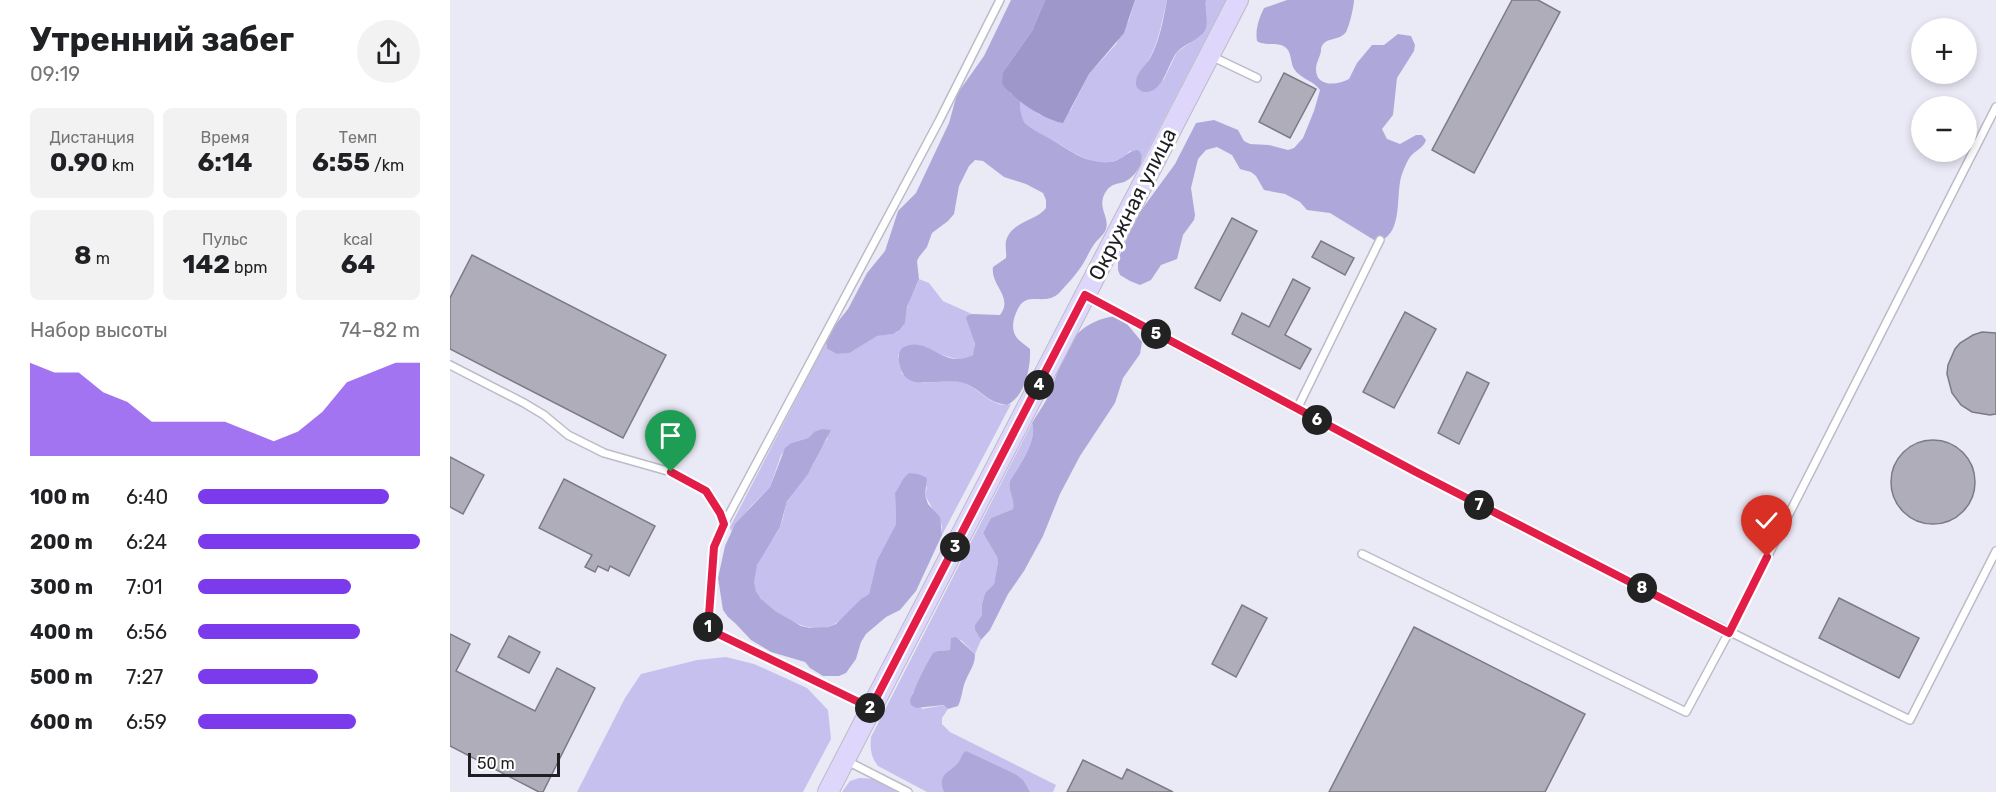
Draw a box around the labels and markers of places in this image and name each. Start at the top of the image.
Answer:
pin: 5 [1141,319,1171,349]
pin: 4 [1024,370,1054,400]
pin: 6 [1302,405,1332,435]
pin [645,410,696,472]
pin: 7 [1464,490,1494,520]
pin [1741,495,1792,557]
pin: 3 [940,532,970,562]
pin: 8 [1627,573,1657,603]
pin: 1 [693,612,723,642]
pin: 2 [855,693,885,723]

